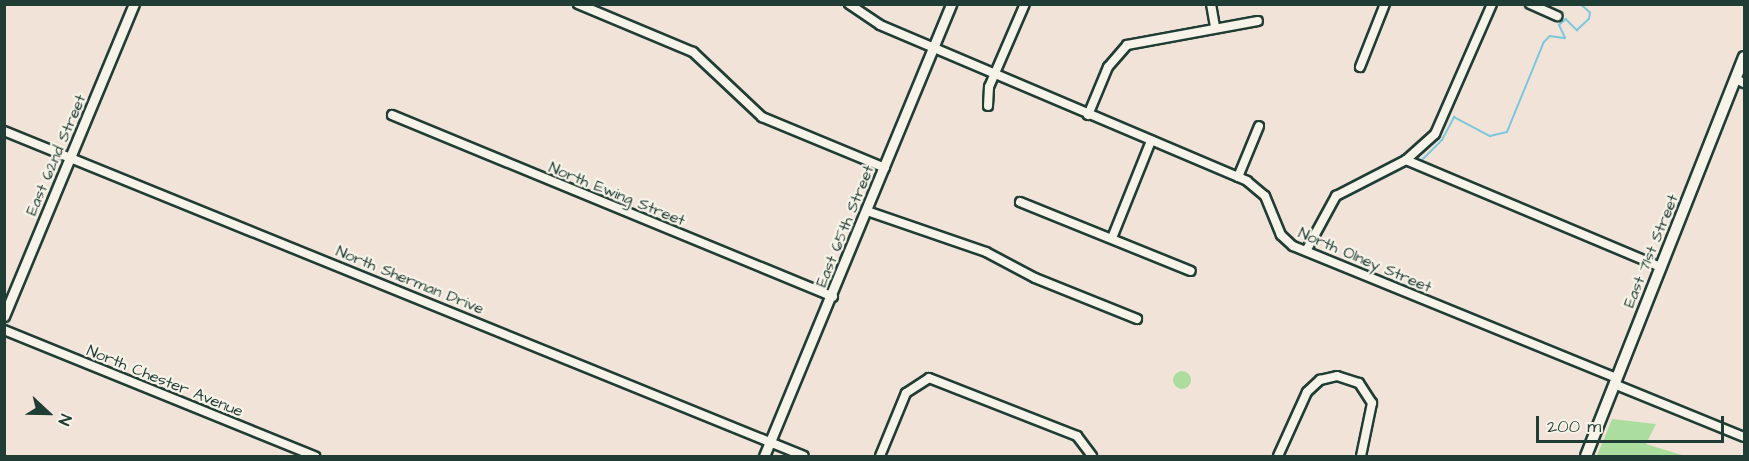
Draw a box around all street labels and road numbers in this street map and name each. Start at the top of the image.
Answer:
street label: East 62nd Street [22,92,90,218]
street label: North Ewing Street [546,158,688,230]
street label: East 65th Street [812,162,878,290]
street label: East 71st Street [1619,191,1683,311]
street label: North Olney Street [1295,223,1435,297]
street label: North Sherman Drive [333,242,487,318]
street label: North Chester Avenue [84,341,246,421]

